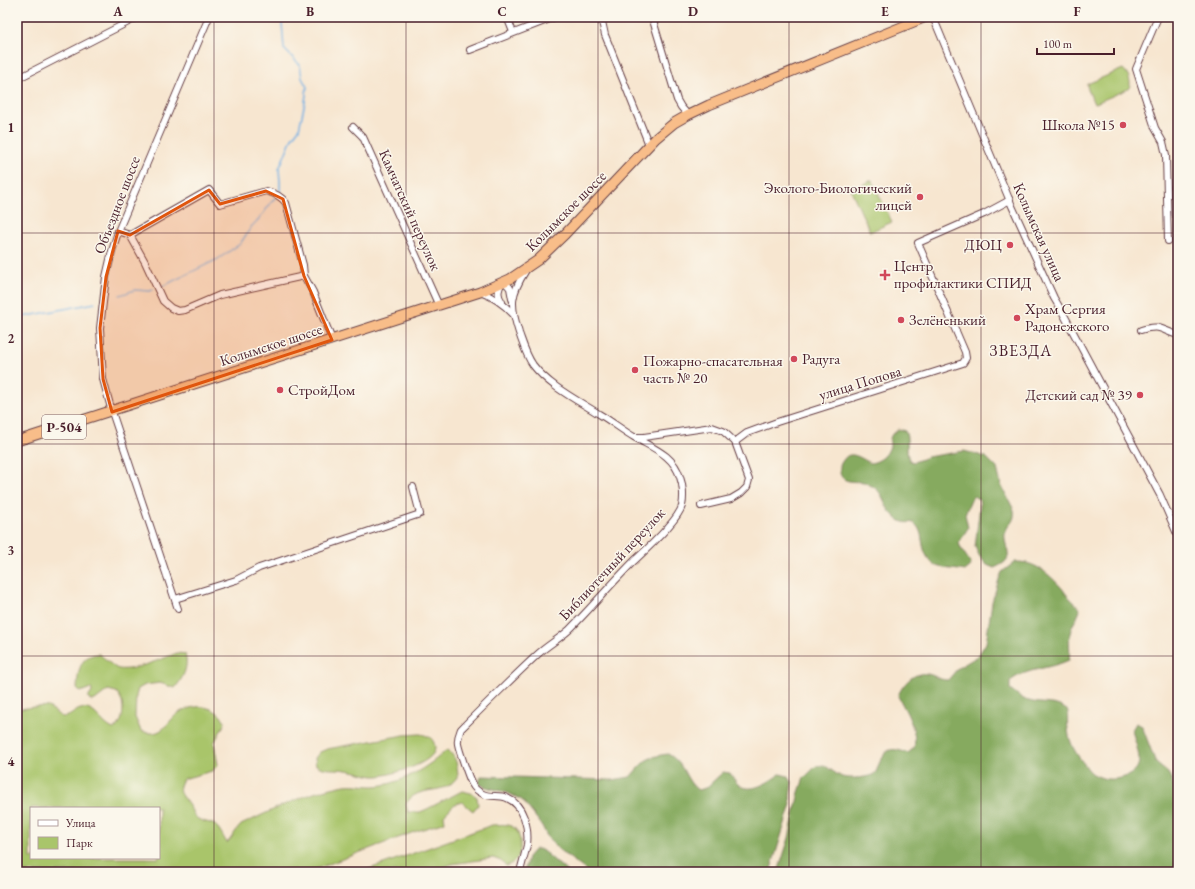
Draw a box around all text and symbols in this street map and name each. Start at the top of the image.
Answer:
text: A [112,3,123,20]
text: B [306,3,314,20]
text: C [497,3,507,20]
text: D [688,3,698,20]
text: E [881,3,889,20]
text: F [1073,3,1081,20]
scale bar [1037,30,1114,56]
text: 100 m [1043,36,1073,52]
place label: Школа №15 [1042,115,1115,134]
text: 1 [8,119,15,136]
marker: Школа №15 [1118,120,1128,130]
street label: Камчатский переулок [375,146,446,274]
street label: Объездное шоссе [89,153,144,256]
street label: Колымское шоссе [521,166,610,255]
place label: Эколого-Биологический лицей [764,178,912,214]
street label: Колымская улица [1009,180,1070,284]
marker: Эколого-Биологический лицей [915,192,925,202]
place label: ДЮЦ [964,235,1002,254]
marker: ДЮЦ [1005,240,1015,250]
place label: Центр профилактики СПИД [894,256,1032,292]
marker: Центр профилактики СПИД [879,269,891,281]
place label: Храм Сергия Радонежского [1024,299,1109,335]
place label: Зелёненький [909,310,986,329]
marker: Храм Сергия Радонежского [1012,313,1022,323]
marker: Зелёненький [896,315,906,325]
street label: Колымское шоссе [217,319,325,370]
text: 2 [8,330,15,347]
district label: ЗВЕЗДА [990,340,1052,361]
place label: Радуга [802,349,840,368]
place label: Пожарно-спасательная часть № 20 [643,351,783,387]
marker: Радуга [789,354,799,364]
street label: улица Попова [816,361,903,404]
marker: Пожарно-спасательная часть № 20 [630,365,640,375]
place label: СтройДом [288,380,356,399]
marker: СтройДом [275,385,285,395]
place label: Детский сад № 39 [1025,385,1132,404]
marker: Детский сад № 39 [1135,390,1145,400]
road number: Р-504 [42,415,86,439]
street label: Библиотечный переулок [554,503,669,624]
text: 3 [8,542,15,559]
text: 4 [8,753,15,770]
legend [30,807,160,859]
text: Улица [65,815,96,831]
text: Парк [66,835,93,851]

